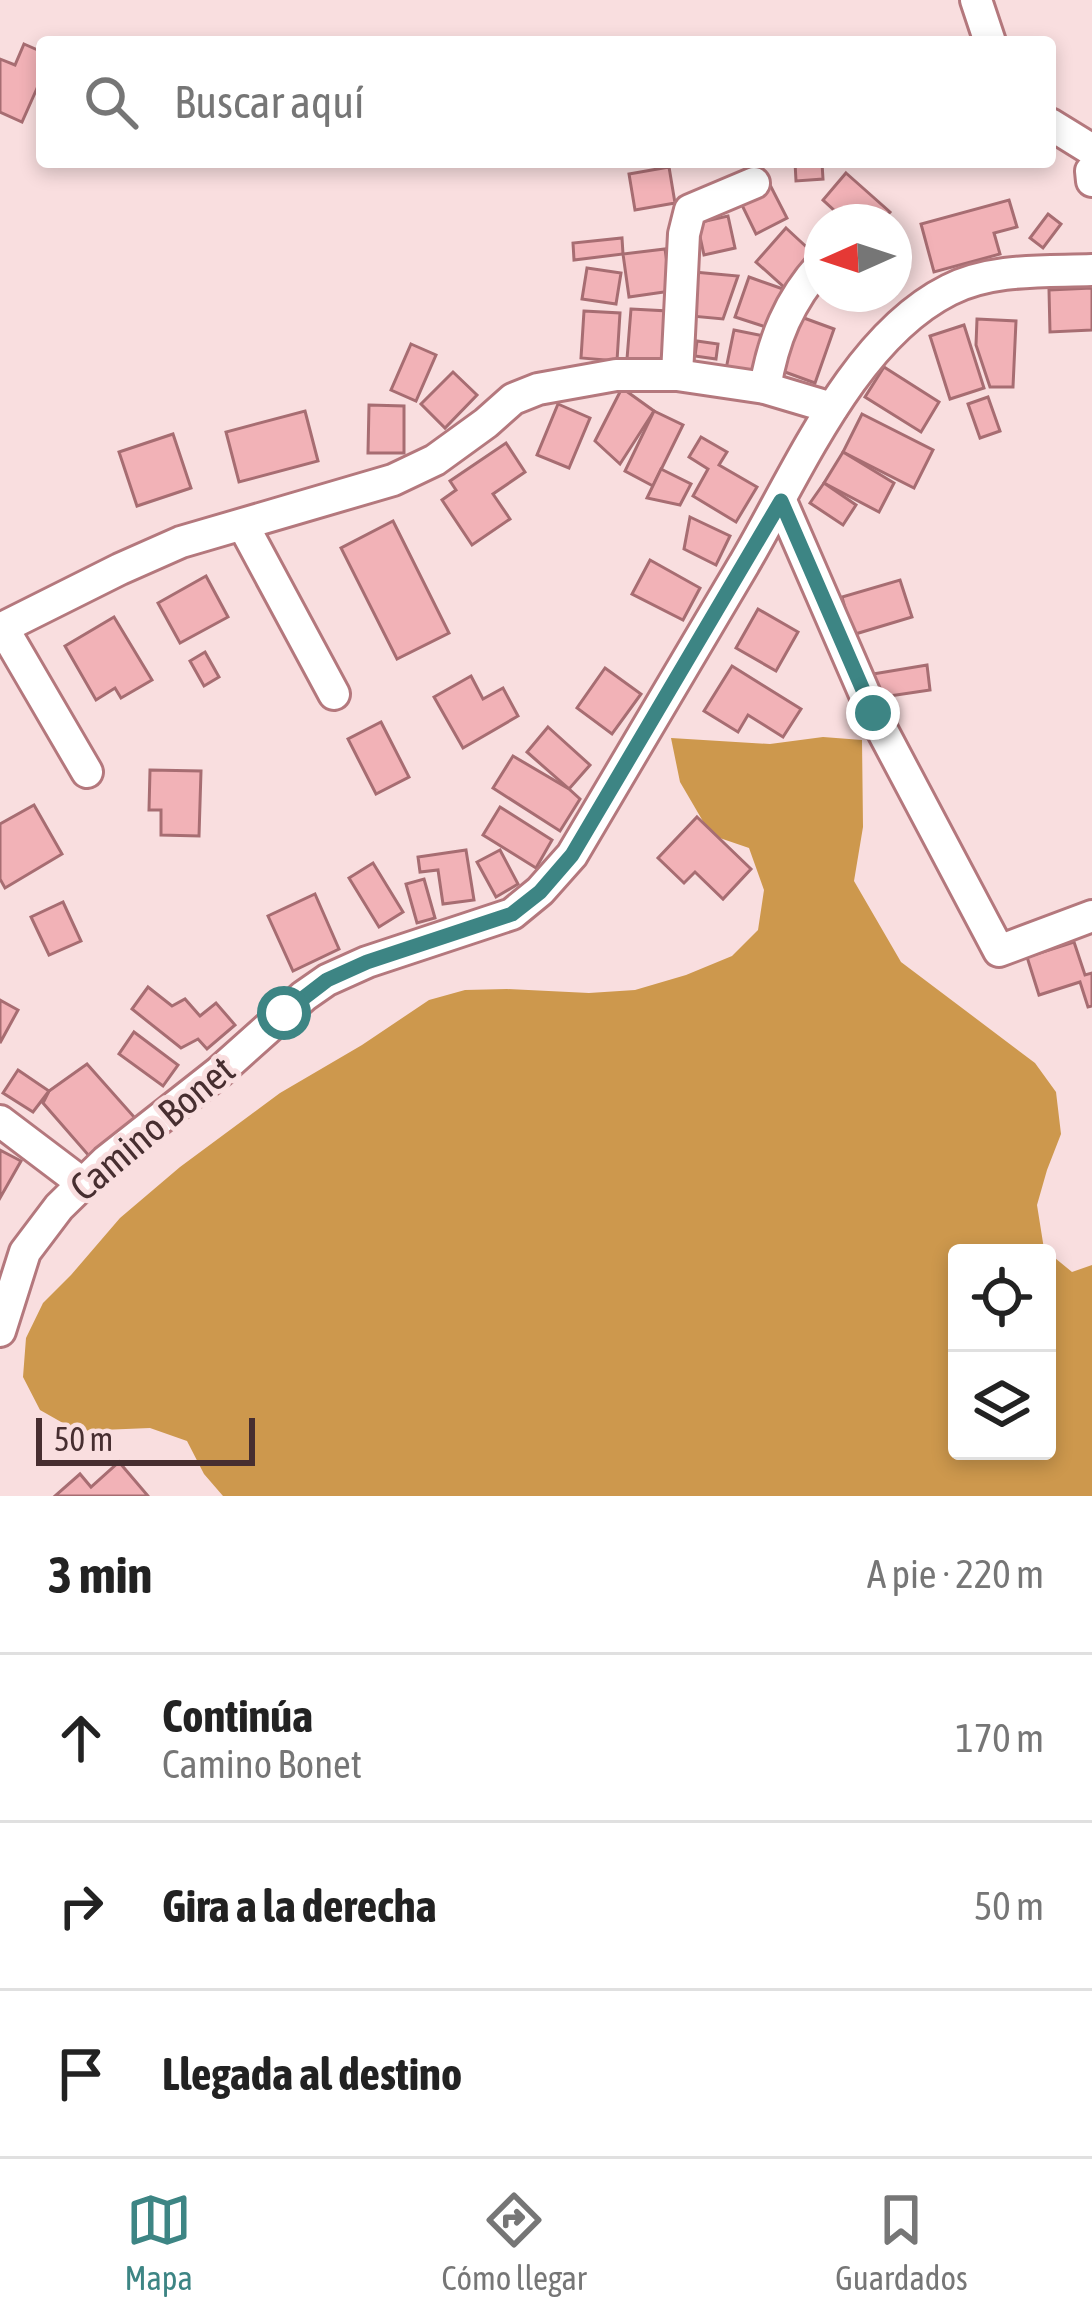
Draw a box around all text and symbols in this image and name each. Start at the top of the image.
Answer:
search box [36,36,1056,168]
icon: search [78,69,144,135]
text: Buscar aquí [174,76,364,128]
north arrow [804,204,912,312]
route end [846,686,900,740]
route start [257,986,311,1040]
street label: Camino Bonet [61,1047,243,1209]
map controls [948,1244,1056,1460]
button: locate [948,1244,1056,1352]
button: layers [948,1352,1056,1460]
scale bar [36,1412,255,1465]
text: 50 m [54,1420,113,1458]
text: 3 min [48,1545,152,1604]
text: A pie · 220 m [867,1552,1044,1596]
text: Continúa [162,1690,313,1742]
icon: ahead [48,1705,114,1771]
text: 170 m [956,1716,1044,1760]
text: Camino Bonet [162,1742,362,1786]
icon: right [48,1873,114,1939]
text: Gira a la derecha [162,1880,436,1932]
text: 50 m [974,1884,1044,1928]
icon: arrive [48,2041,114,2107]
text: Llegada al destino [162,2048,462,2100]
tab: Mapa [124,2187,193,2297]
tab: Cómo llegar [442,2187,587,2297]
tab: Guardados [835,2187,968,2297]

